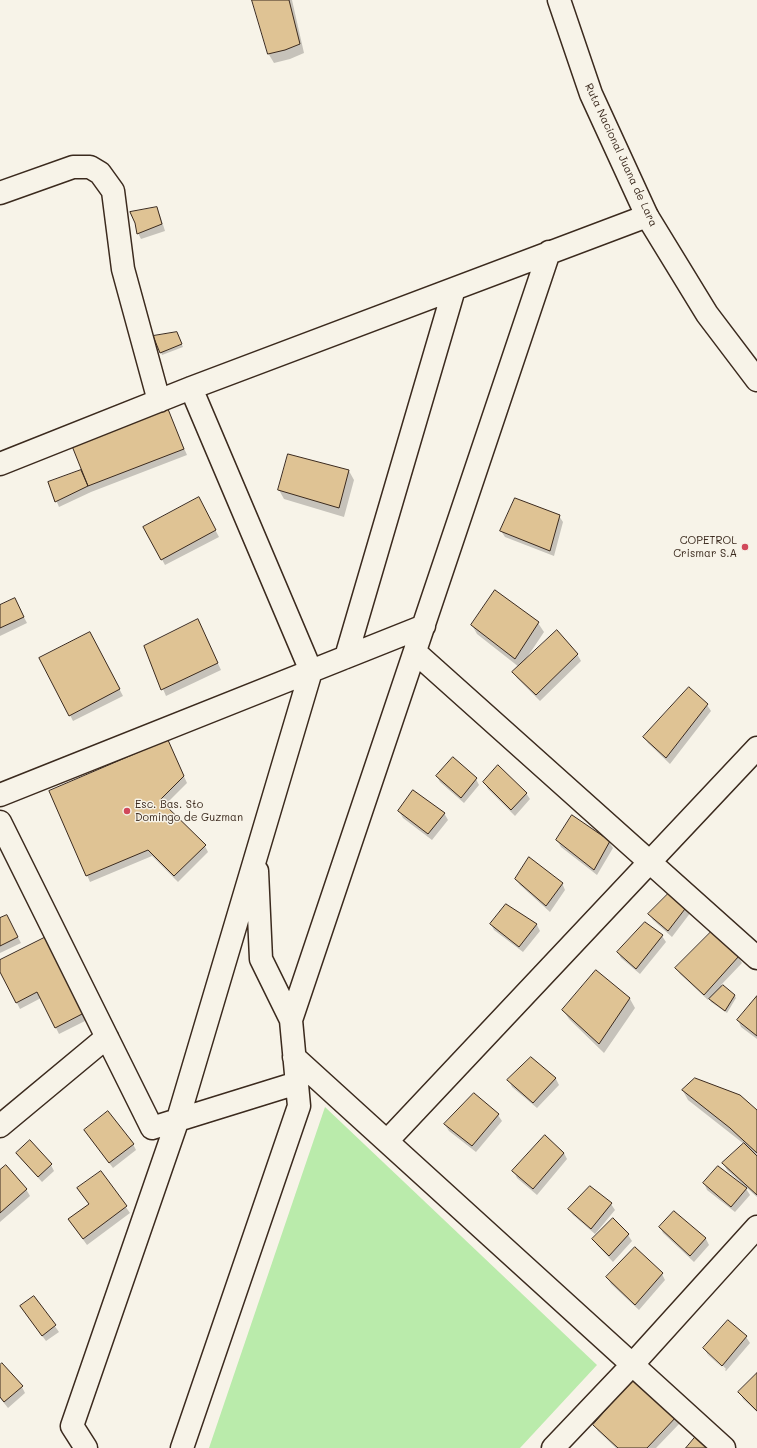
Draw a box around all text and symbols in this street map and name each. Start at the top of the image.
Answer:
street label: Ruta Nacional Juana de Lara [582,81,660,229]
place label: COPETROL Crismar S.A [673,534,737,560]
marker: COPETROL Crismar S.A [740,542,750,552]
place label: Esc. Bas. Sto Domingo de Guzman [135,798,243,824]
marker: Esc. Bas. Sto Domingo de Guzman [122,806,132,816]

